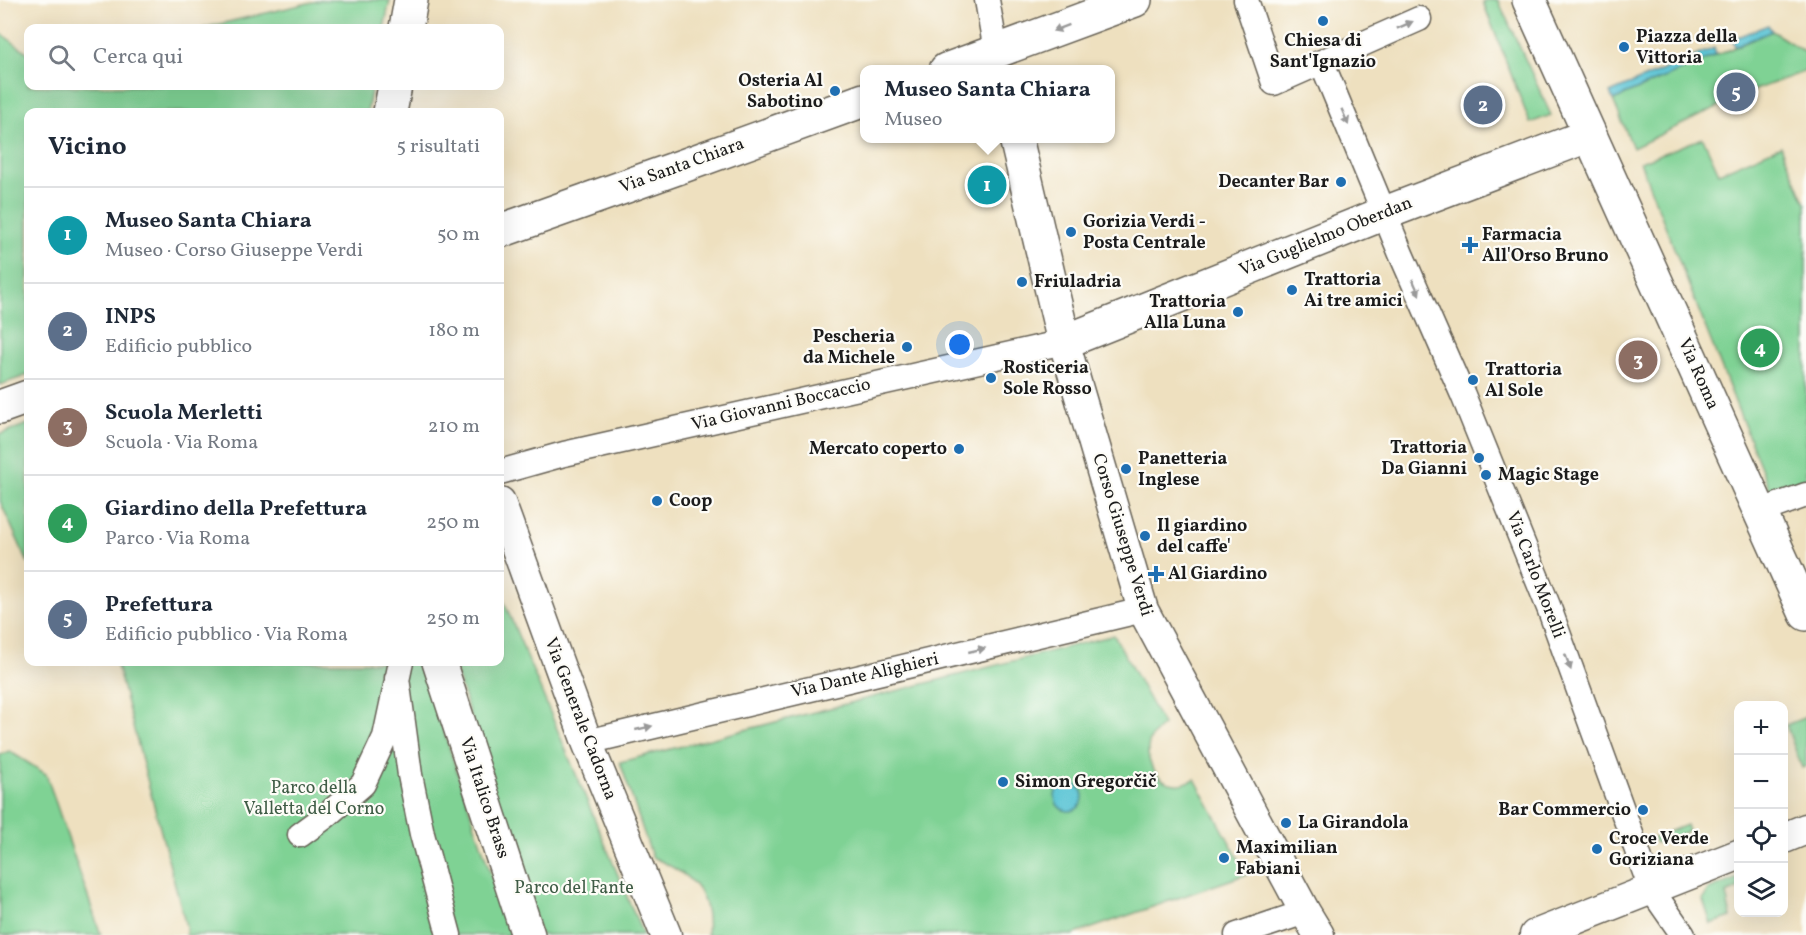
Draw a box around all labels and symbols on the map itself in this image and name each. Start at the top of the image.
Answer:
marker: Chiesa di Sant'Ignazio [1316,14,1330,28]
one-way arrow [1396,21,1413,30]
one-way arrow [1052,24,1070,33]
place label: Piazza della Vittoria [1636,25,1738,71]
place label: Chiesa di Sant'Ignazio [1270,29,1376,75]
marker: Piazza della Vittoria [1617,40,1631,54]
place label: Osteria Al Sabotino [738,69,823,115]
pin: 5 [1716,70,1756,115]
pin: 2 [1464,82,1502,128]
marker: Osteria Al Sabotino [828,84,842,98]
one-way arrow [1340,108,1350,126]
street label: Via Santa Chiara [616,132,748,200]
pin: 1 [968,162,1006,207]
place label: Decanter Bar [1218,170,1329,195]
marker: Decanter Bar [1334,175,1348,189]
street label: Via Guglielmo Oberdan [1236,191,1417,283]
place label: Gorizia Verdi - Posta Centrale [1083,210,1206,256]
place label: Farmacia All'Orso Bruno [1482,223,1608,269]
marker: Gorizia Verdi - Posta Centrale [1064,225,1078,239]
marker: Farmacia All'Orso Bruno [1463,238,1477,252]
place label: Trattoria Ai tre amici [1304,268,1403,314]
place label: Friuladria [1034,270,1122,295]
marker: Friuladria [1015,275,1029,289]
one-way arrow [1411,278,1421,296]
marker: Trattoria Ai tre amici [1285,283,1299,297]
place label: Trattoria Alla Luna [1144,290,1226,336]
marker: Trattoria Alla Luna [1231,305,1245,319]
place label: Pescheria da Michele [803,325,895,371]
pin: 4 [1740,326,1780,370]
your location [945,330,974,359]
street label: Via Roma [1671,334,1725,414]
pin: 3 [1618,338,1658,382]
marker: Pescheria da Michele [900,340,914,354]
place label: Rosticeria Sole Rosso [1003,356,1092,402]
place label: Trattoria Al Sole [1485,358,1562,404]
marker: Rosticeria Sole Rosso [984,371,998,385]
street label: Via Giovanni Boccaccio [689,372,873,438]
marker: Trattoria Al Sole [1466,373,1480,387]
place label: Trattoria Da Gianni [1381,436,1467,482]
place label: Mercato coperto [809,437,947,462]
marker: Mercato coperto [952,442,966,456]
place label: Panetteria Inglese [1138,447,1228,493]
street label: Corso Giuseppe Verdi [1085,450,1159,620]
marker: Trattoria Da Gianni [1472,451,1486,465]
marker: Panetteria Inglese [1119,462,1133,476]
place label: Magic Stage [1498,463,1599,488]
marker: Magic Stage [1479,468,1493,482]
place label: Coop [669,489,712,514]
marker: Coop [650,494,664,508]
street label: Via Carlo Morelli [1499,508,1571,642]
place label: Il giardino del caffe' [1157,514,1247,560]
marker: Il giardino del caffe' [1138,529,1152,543]
place label: Al Giardino [1168,562,1267,587]
marker: Al Giardino [1149,567,1163,581]
street label: Via Generale Cadorna [537,634,623,804]
one-way arrow [968,644,986,654]
street label: Via Dante Alighieri [789,647,941,705]
one-way arrow [1564,653,1574,671]
one-way arrow [635,723,653,733]
street label: Via Italico Brass [453,734,515,862]
place label: Simon Gregorčič [1015,770,1157,795]
marker: Simon Gregorčič [996,775,1010,789]
park label: Parco della Valletta del Corno [244,776,384,822]
place label: Bar Commercio [1498,798,1631,823]
marker: Bar Commercio [1636,803,1650,817]
place label: La Girandola [1298,811,1409,836]
marker: La Girandola [1279,816,1293,830]
place label: Croce Verde Goriziana [1609,827,1709,873]
place label: Maximilian Fabiani [1236,836,1338,882]
marker: Croce Verde Goriziana [1590,842,1604,856]
marker: Maximilian Fabiani [1217,851,1231,865]
park label: Parco del Fante [514,876,634,901]

